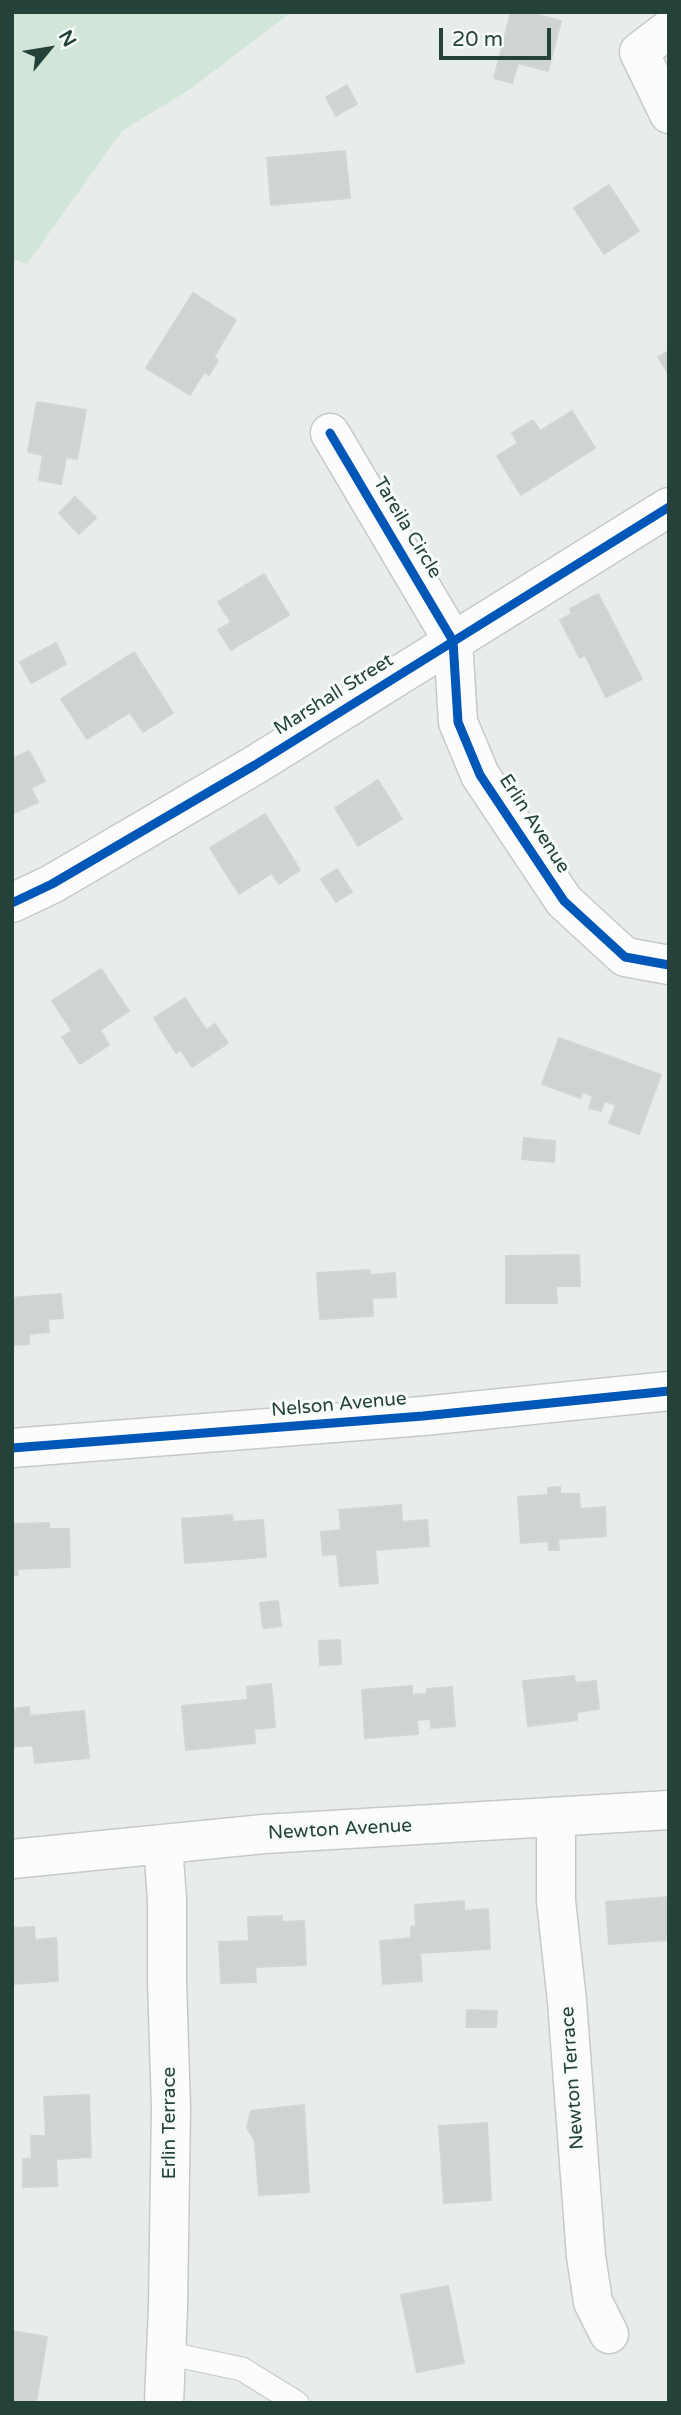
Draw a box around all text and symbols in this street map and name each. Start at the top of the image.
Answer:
north arrow [14,14,84,84]
scale bar [443,14,555,58]
text: N [54,26,81,51]
text: 20 m [452,27,503,52]
street label: Tareila Circle [368,473,446,583]
street label: Marshall Street [270,649,398,741]
street label: Erlin Avenue [494,770,574,878]
street label: Nelson Avenue [270,1388,408,1422]
street label: Newton Avenue [267,1815,413,1845]
street label: Newton Terrace [557,2006,589,2150]
street label: Erlin Terrace [159,2067,181,2179]

